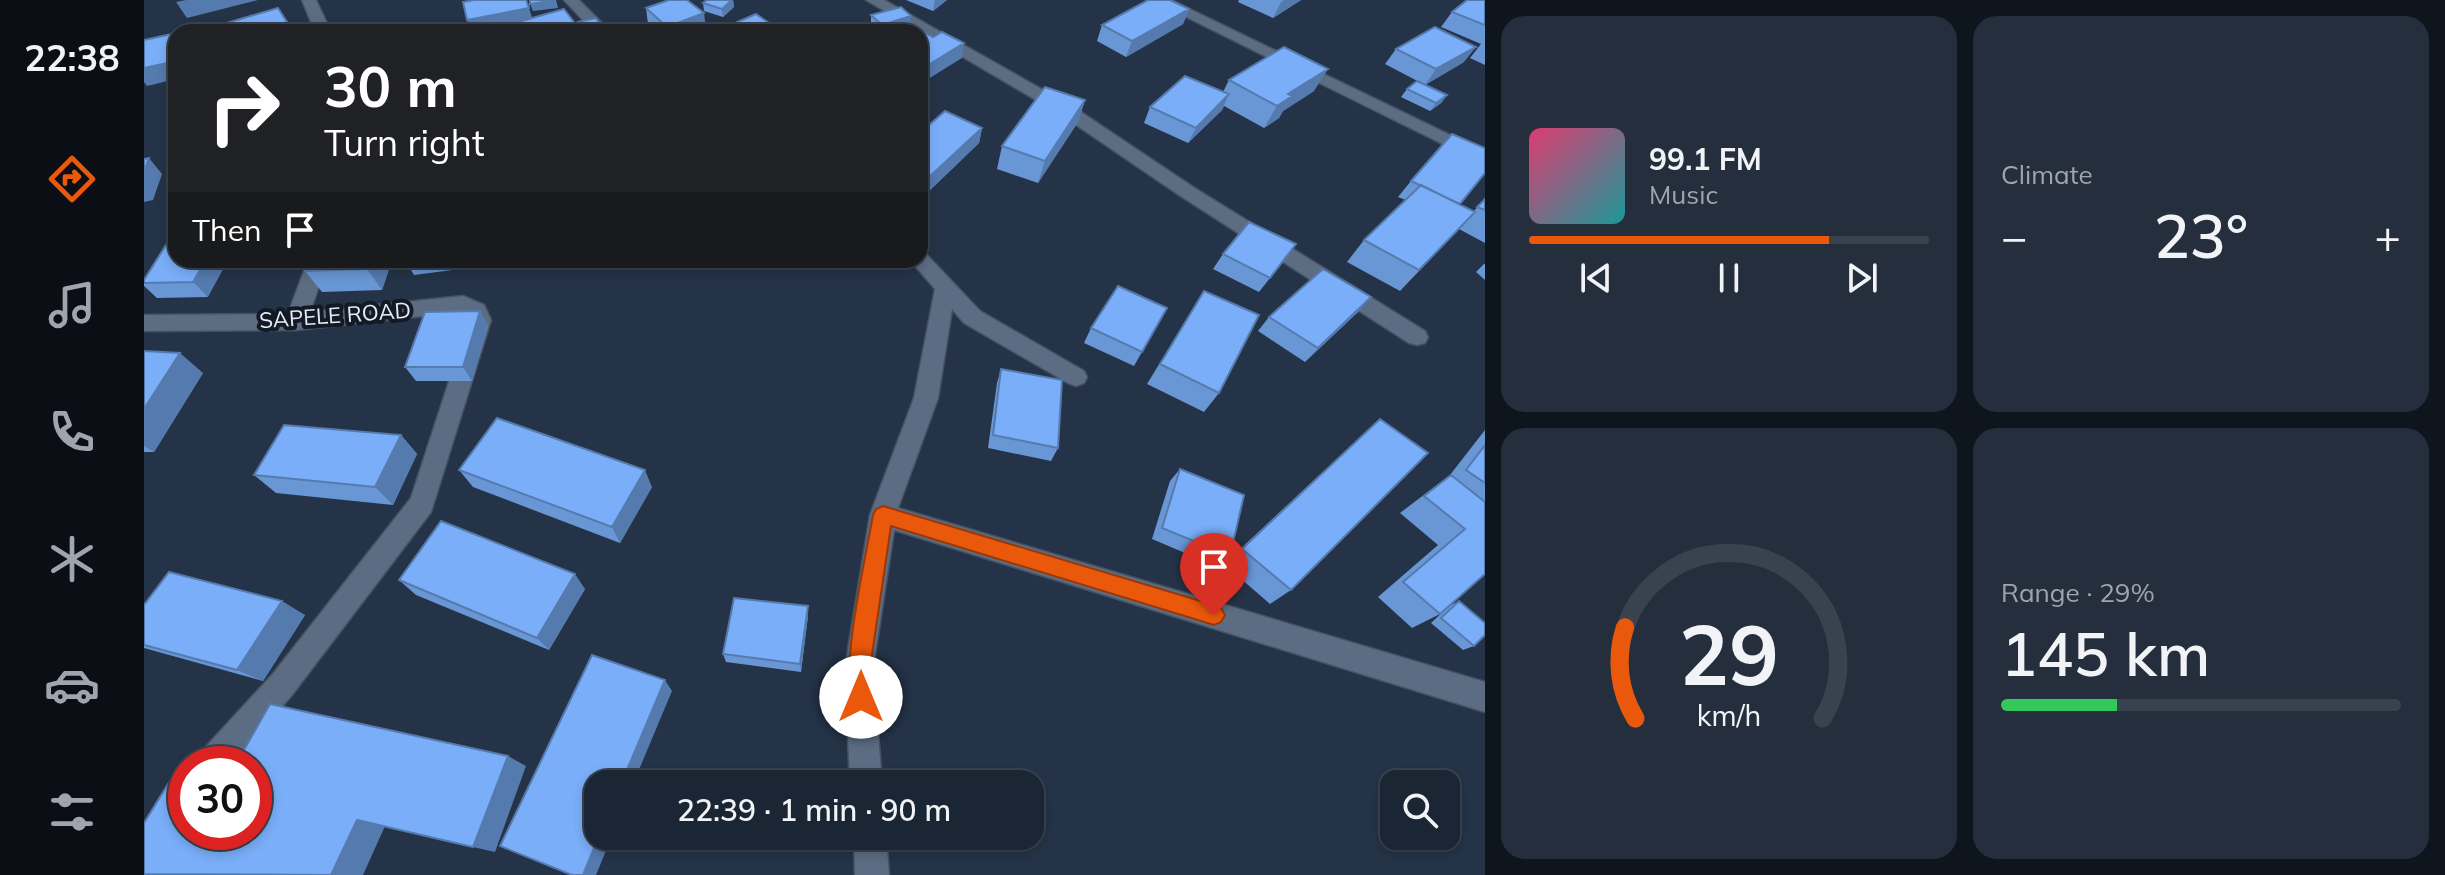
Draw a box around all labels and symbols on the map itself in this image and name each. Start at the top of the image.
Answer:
street label: SAPELE ROAD [258,296,412,334]
pin [1180,533,1248,615]
position arrow [819,655,903,739]
speed limit sign: 30 [168,746,272,850]

